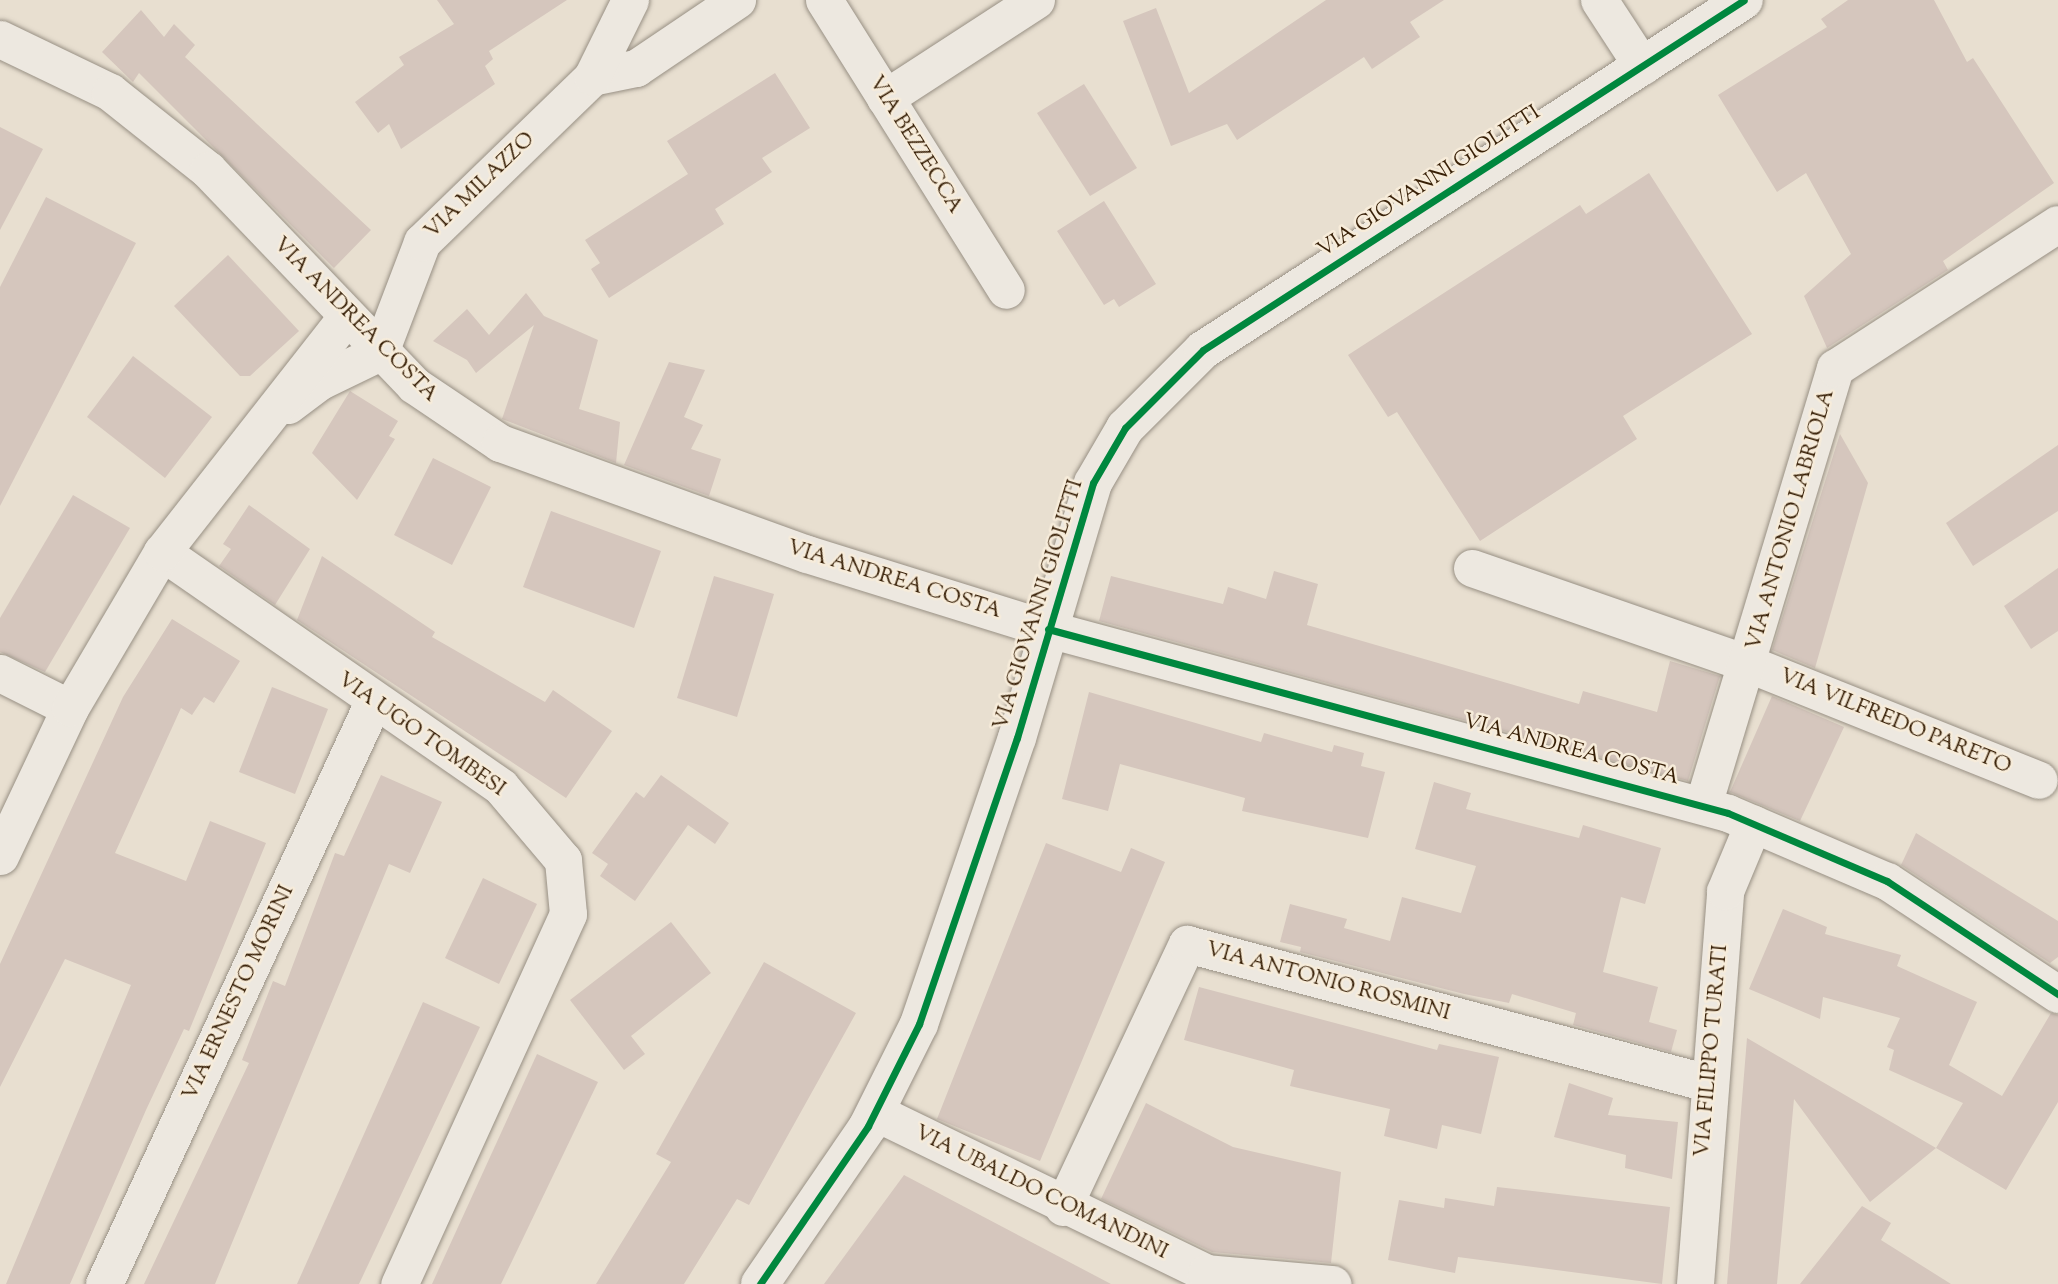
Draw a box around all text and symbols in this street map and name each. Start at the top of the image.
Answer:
street label: VIA BEZZECCA [863,71,967,219]
street label: VIA GIOVANNI GIOLITTI [1313,100,1545,264]
street label: VIA MILAZZO [420,127,540,245]
street label: VIA ANDREA COSTA [267,232,443,408]
street label: VIA ANTONIO LABRIOLA [1742,387,1840,653]
street label: VIA GIOVANNI GIOLITTI [989,477,1089,733]
street label: VIA ANDREA COSTA [784,535,1004,625]
street label: VIA VILFREDO PARETO [1775,664,2015,780]
street label: VIA UGO TOMBESI [332,668,510,802]
street label: VIA ANDREA COSTA [1460,709,1682,791]
street label: VIA ERNESTO MORINI [178,881,300,1105]
street label: VIA ANTONIO ROSMINI [1203,937,1453,1027]
street label: VIA FILIPPO TURATI [1690,944,1734,1158]
street label: VIA UBALDO COMANDINI [910,1121,1172,1265]

